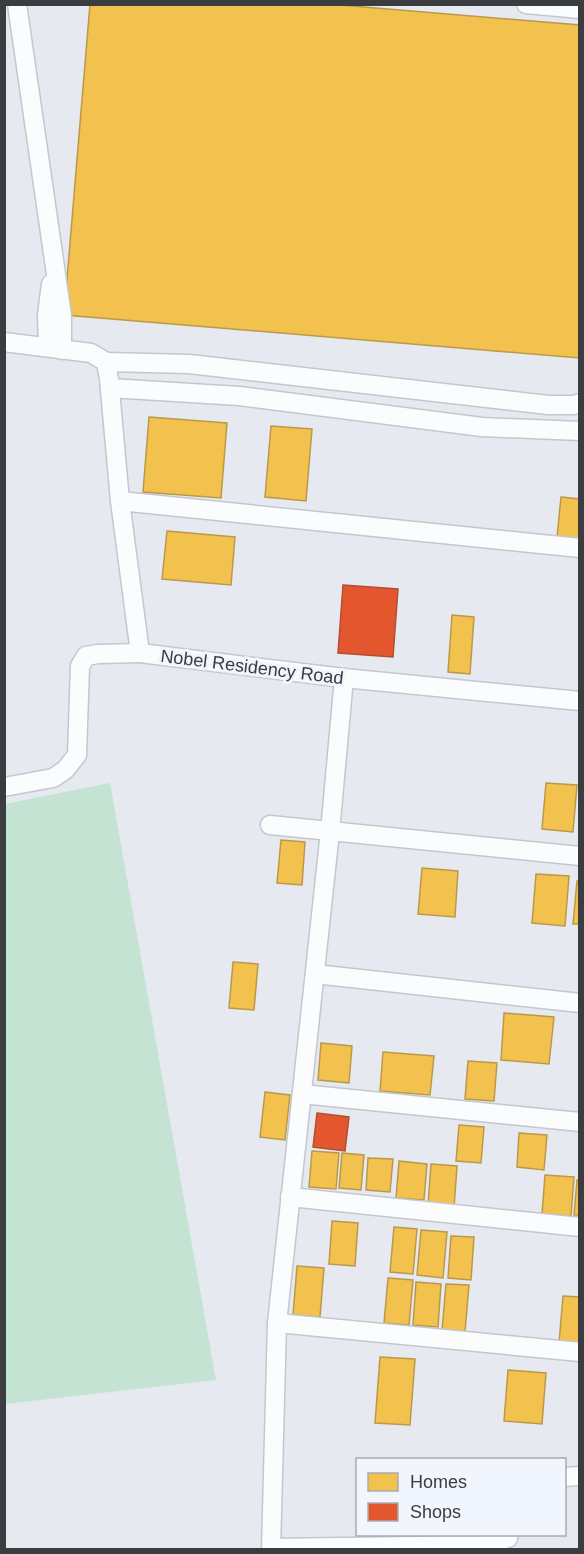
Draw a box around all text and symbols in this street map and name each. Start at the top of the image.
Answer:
street label: Nobel Residency Road [159,646,345,688]
legend [356,1458,566,1536]
text: Homes [410,1472,467,1492]
text: Shops [410,1502,461,1522]

